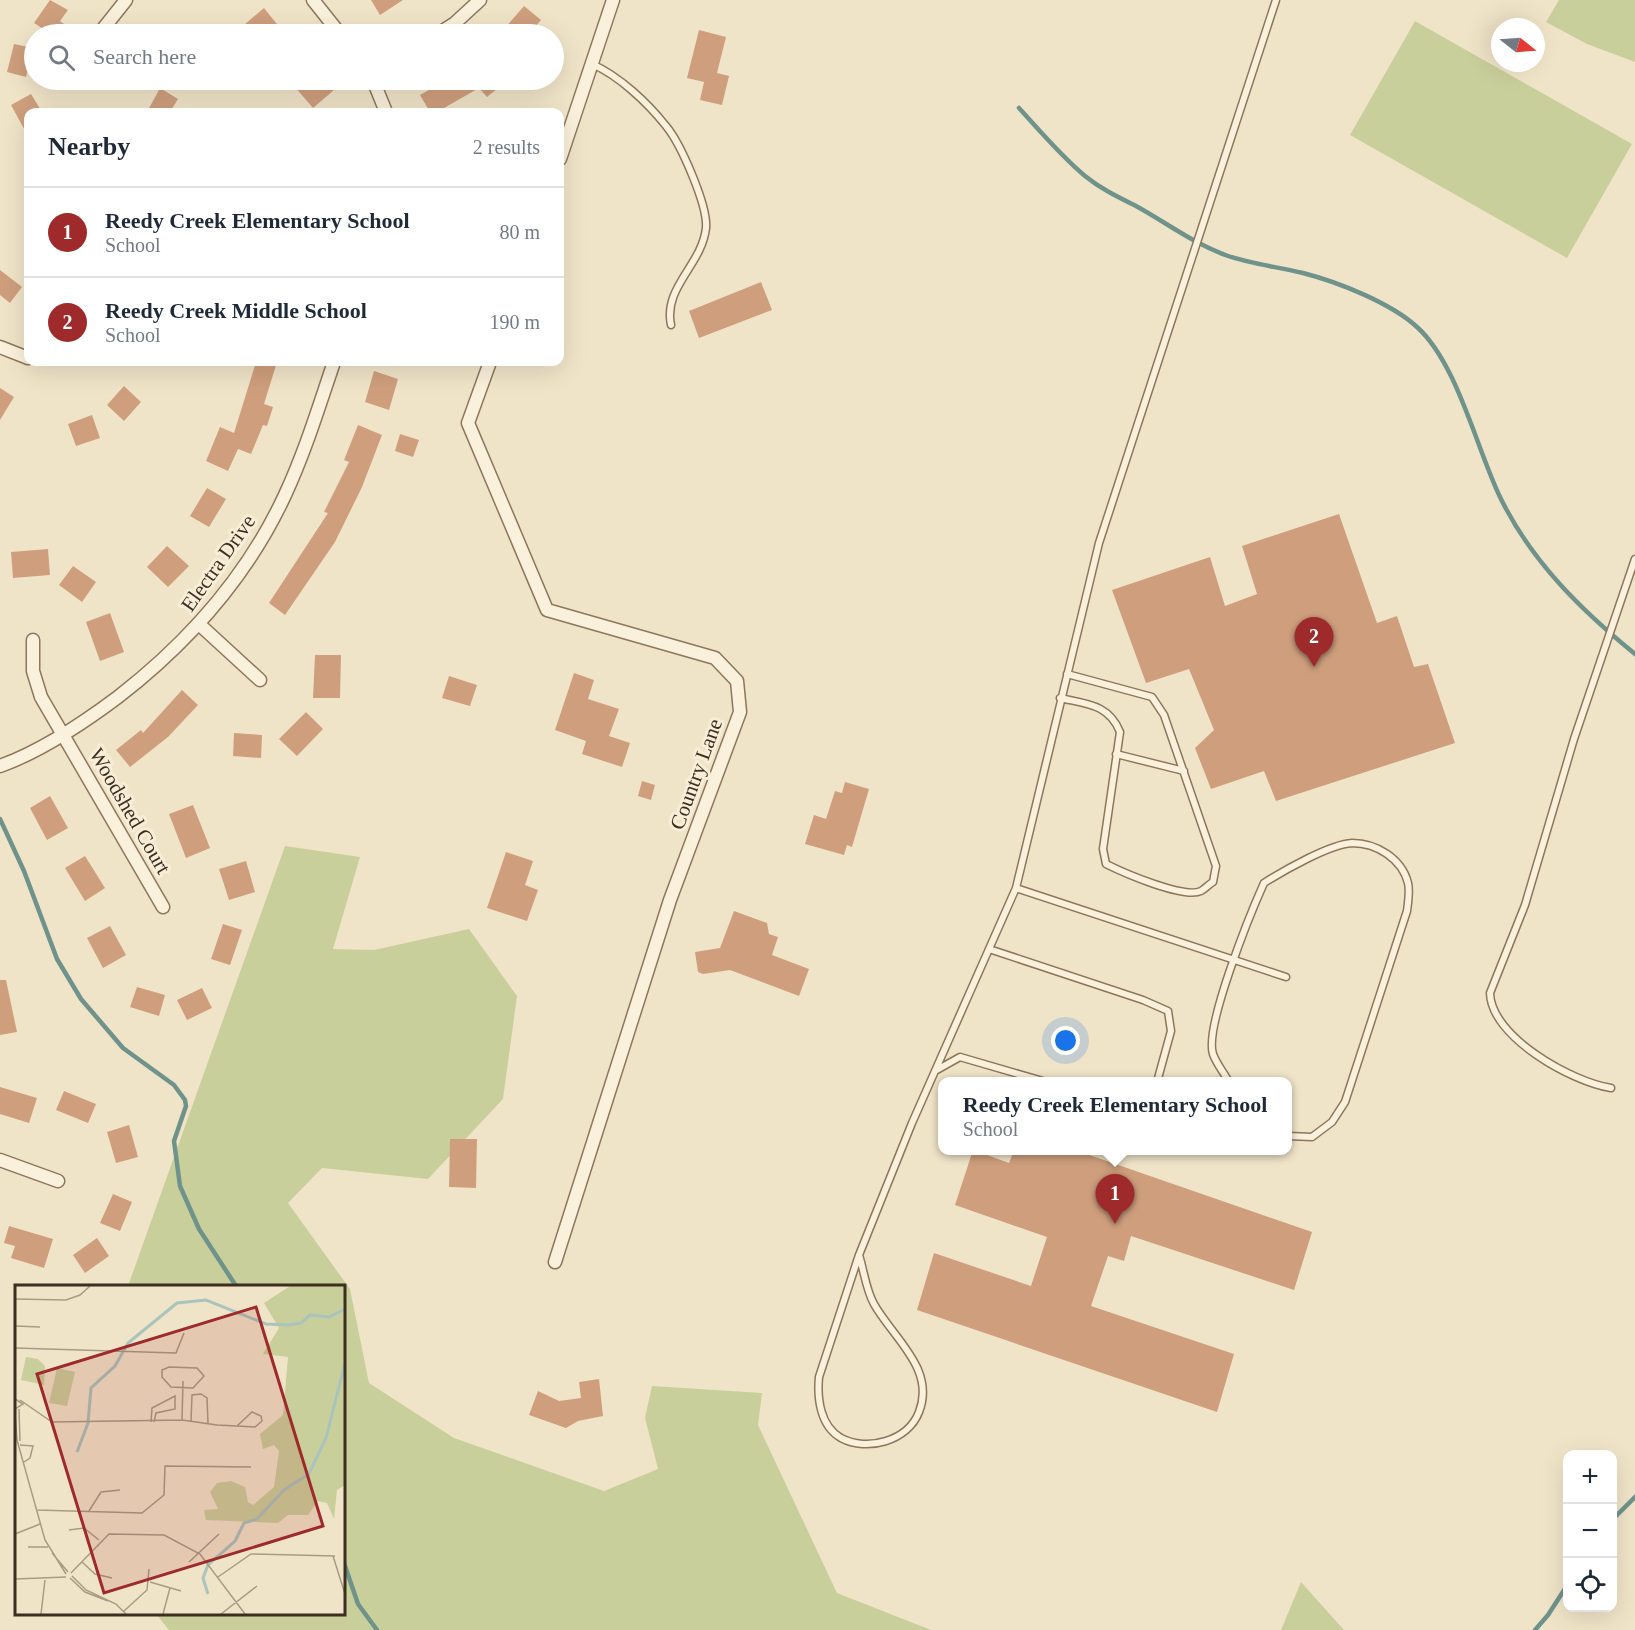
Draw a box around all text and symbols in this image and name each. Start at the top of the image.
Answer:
north arrow [1491,18,1545,72]
search box [24,24,564,90]
icon: search [45,41,78,74]
text: Search here [93,44,196,69]
text: Nearby [48,132,130,161]
text: 2 results [473,136,540,158]
text: Reedy Creek Elementary School [105,208,410,233]
text: 1 [63,221,73,243]
text: 80 m [499,221,540,243]
text: School [105,234,161,256]
text: Reedy Creek Middle School [105,298,367,323]
text: 2 [63,311,73,333]
text: 190 m [489,311,540,333]
text: School [105,324,161,346]
street label: Electra Drive [176,510,260,616]
pin: 2 [1294,618,1334,667]
street label: Country Lane [665,715,727,833]
street label: Woodshed Court [84,744,176,878]
your location [1051,1026,1080,1055]
popup [938,1077,1292,1155]
text: Reedy Creek Elementary School [963,1092,1267,1117]
text: School [963,1118,1018,1140]
pin: 1 [1096,1174,1134,1224]
inset map [15,1285,345,1615]
map controls [1563,1450,1617,1612]
button: + [1563,1450,1617,1504]
button: − [1563,1504,1617,1558]
button: locate [1563,1558,1617,1612]

